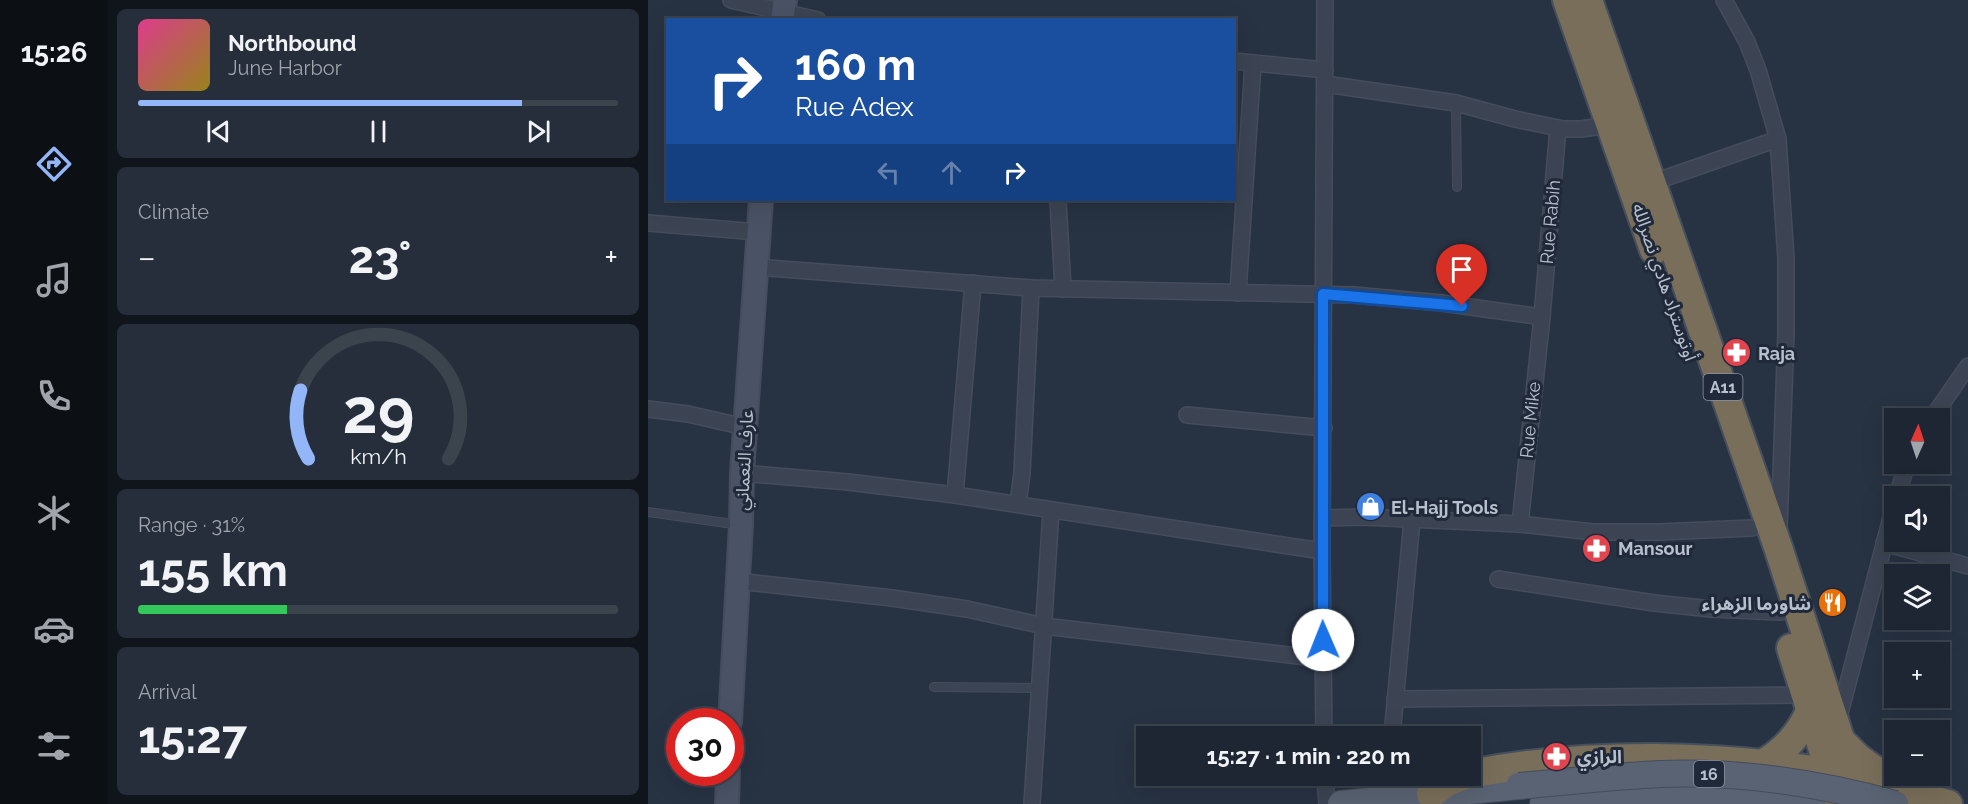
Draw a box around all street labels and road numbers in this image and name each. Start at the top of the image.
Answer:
street label: Rue Rabih [1536,179,1564,265]
street label: أوتوستراد هادي نصرالله [1625,200,1702,365]
road number: A11 [1704,374,1742,400]
street label: Rue Mike [1516,380,1545,459]
street label: عارف النعماني [731,409,760,511]
road number: 16 [1694,761,1724,787]

